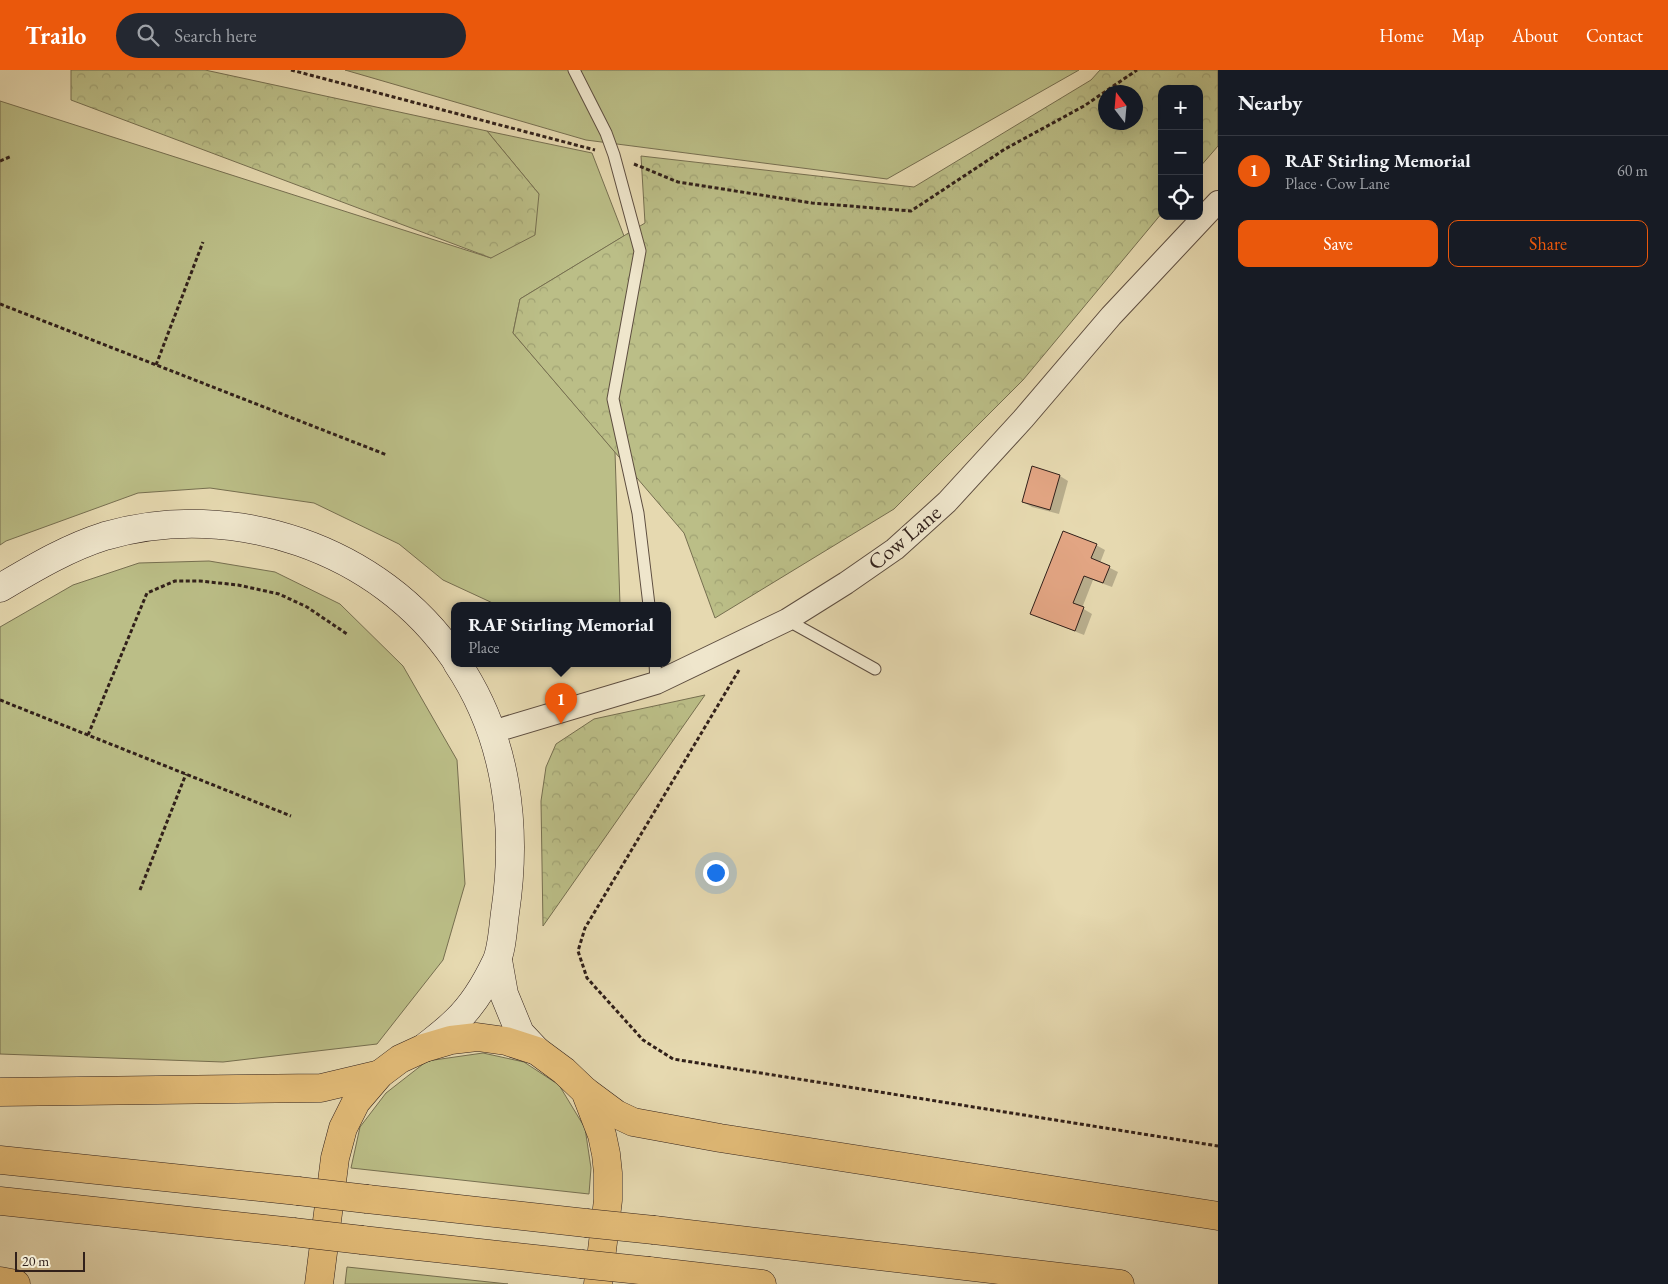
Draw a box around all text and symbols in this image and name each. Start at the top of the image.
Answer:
search box [116,13,466,58]
text: Trailo [25,20,86,51]
icon: search [134,21,162,49]
text: Search here [174,23,257,48]
text: Home [1379,24,1424,47]
text: Map [1452,24,1484,47]
text: About [1512,24,1558,47]
text: Contact [1586,24,1643,47]
north arrow [1098,85,1143,130]
map controls [1158,85,1203,220]
button: + [1158,85,1203,130]
text: Nearby [1238,89,1302,116]
button: − [1158,130,1203,175]
text: RAF Stirling Memorial [1285,148,1471,173]
text: 1 [1250,160,1258,181]
text: 60 m [1617,160,1648,181]
text: Place · Cow Lane [1285,173,1390,194]
button: locate [1158,175,1203,220]
button: Save [1238,220,1438,267]
button: Share [1448,220,1648,267]
street label: Cow Lane [861,498,947,577]
popup [451,602,671,667]
text: RAF Stirling Memorial [468,612,654,637]
text: Place [468,637,500,658]
pin: 1 [545,683,577,724]
your location [703,860,729,886]
scale bar [15,1249,85,1272]
text: 20 m [22,1252,49,1270]

